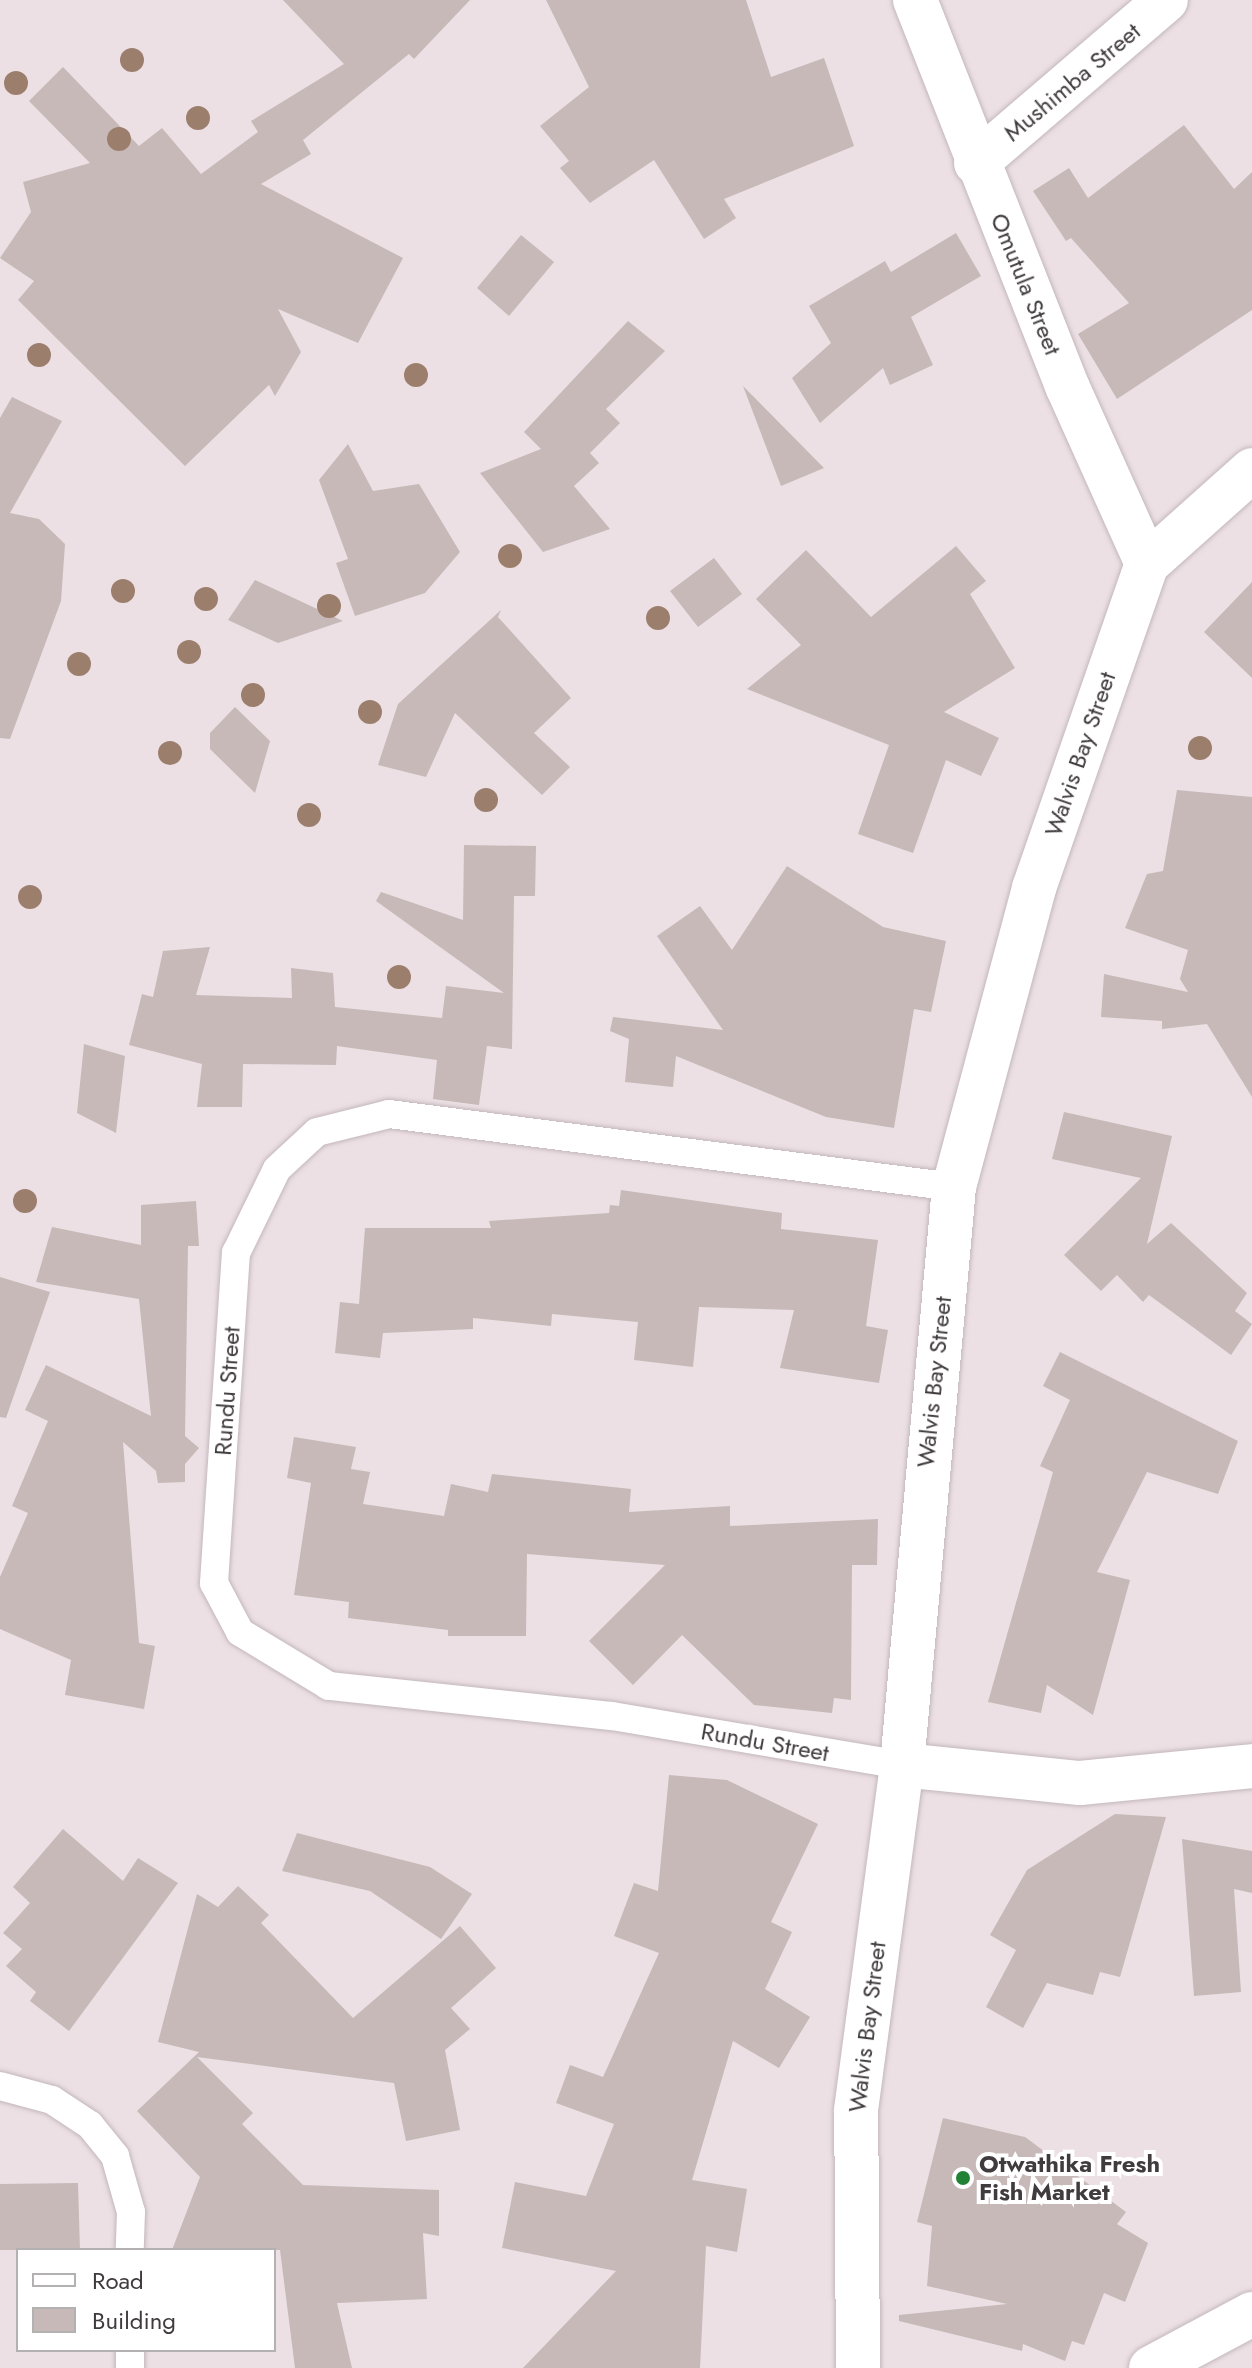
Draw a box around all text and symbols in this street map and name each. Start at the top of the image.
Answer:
street label: Mushimba Street [998,17,1146,147]
street label: Omutula Street [985,209,1067,359]
street label: Walvis Bay Street [1038,668,1122,840]
street label: Walvis Bay Street [911,1295,957,1469]
street label: Rundu Street [208,1325,246,1457]
street label: Rundu Street [699,1717,831,1767]
street label: Walvis Bay Street [842,1940,892,2114]
place label: Otwathika Fresh Fish Market [979,2150,1160,2206]
marker: Otwathika Fresh Fish Market [954,2169,972,2187]
legend [16,2248,276,2352]
text: Road [92,2263,144,2298]
text: Building [92,2303,176,2338]

